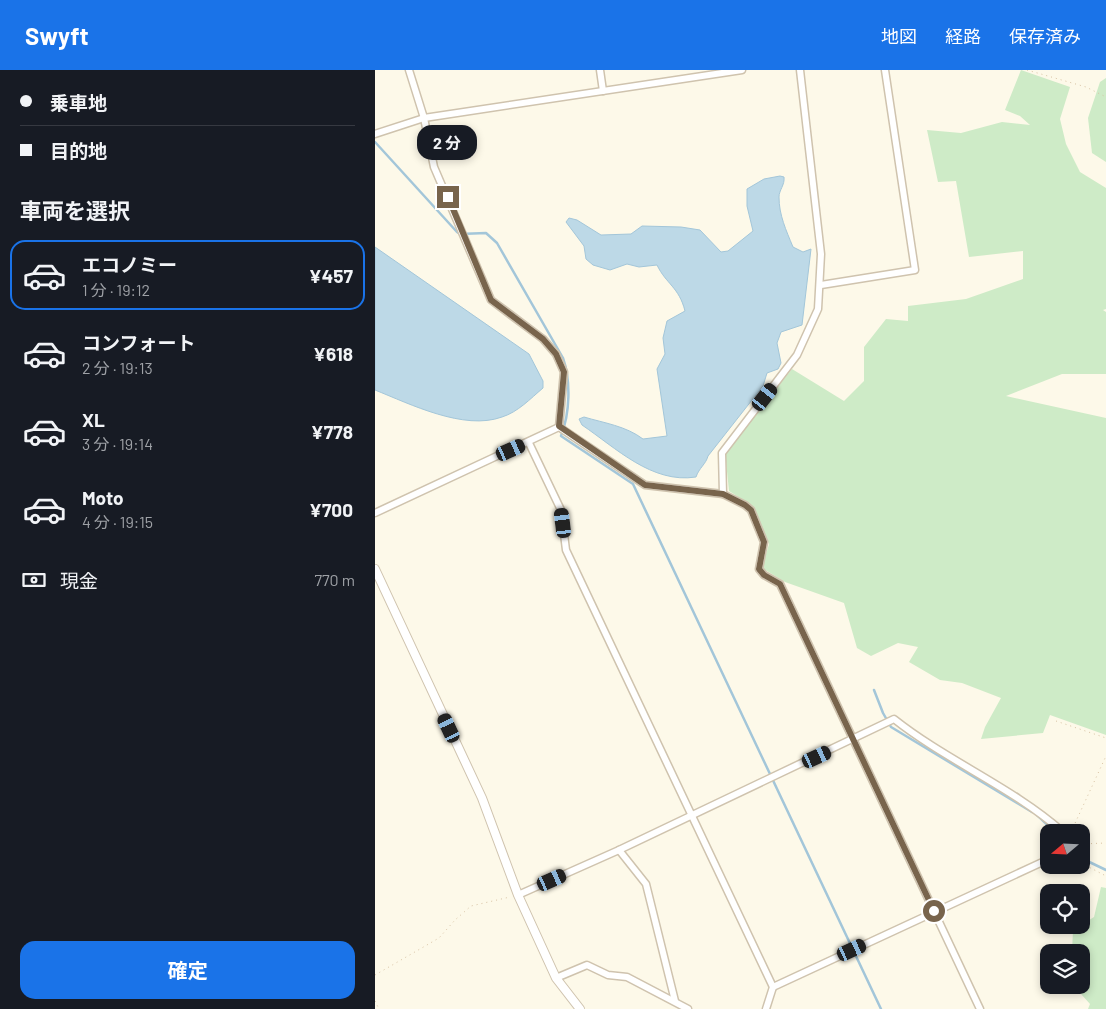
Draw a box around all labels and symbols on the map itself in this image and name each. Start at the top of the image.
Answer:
callout: 2 分 [418,124,478,160]
route end [437,186,459,208]
car [749,381,780,413]
car [494,437,527,463]
car [553,507,572,539]
car [435,711,462,745]
car [800,744,833,770]
north arrow [1040,824,1090,874]
car [535,867,568,893]
route start [923,900,945,922]
car [835,937,868,963]

